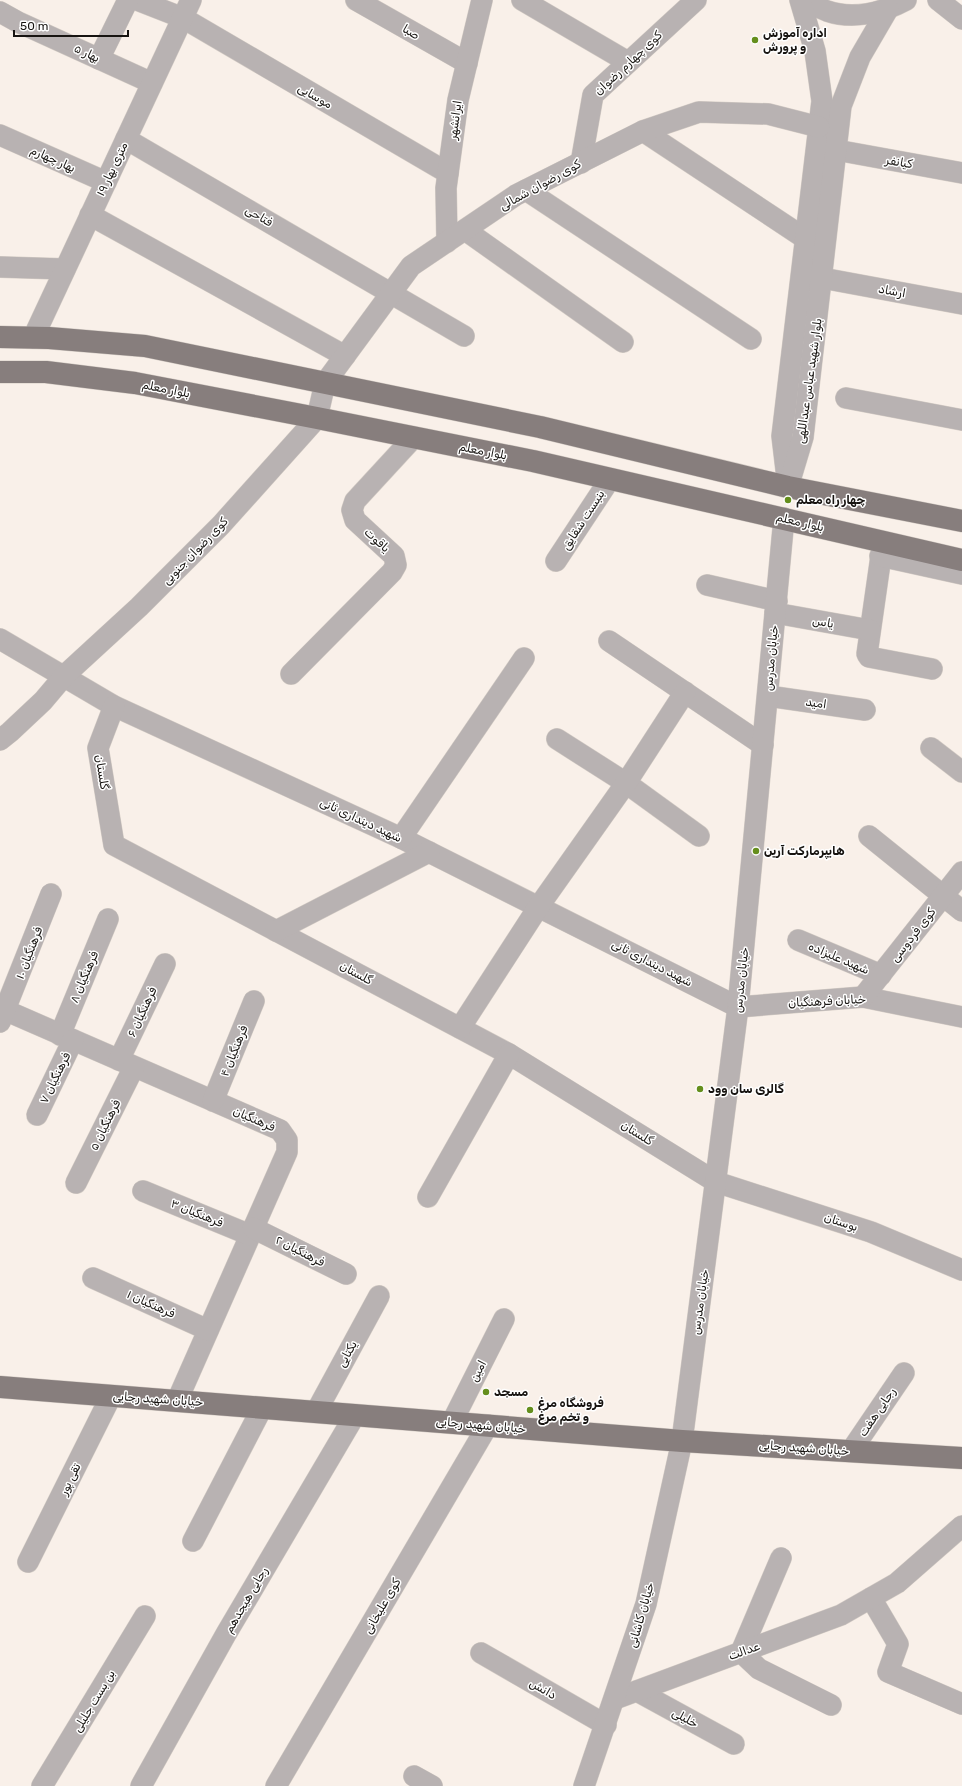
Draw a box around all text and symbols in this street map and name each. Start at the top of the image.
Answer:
scale bar [14,12,128,38]
text: 50 m [20,19,48,33]
street label: صبا [400,22,422,42]
place label: اداره آموزش و پرورش [763,26,827,56]
street label: کوی چهارم رضوان [591,28,667,99]
marker: اداره آموزش و پرورش [750,35,760,45]
street label: بهار ۵ [71,41,102,66]
street label: موسایی [295,81,335,112]
street label: ایرانشهر [445,100,466,142]
street label: ۱۹ متری بهار [93,139,132,199]
street label: بهار چهارم [27,143,78,177]
street label: کیانفر [883,153,914,172]
street label: کوی رضوان شمالی [497,157,584,214]
street label: فتاحی [242,203,276,230]
street label: ارشاد [877,282,907,301]
street label: بلوار شهید عباس عبداللهی [793,317,826,445]
street label: بلوار معلم [141,377,191,401]
street label: بلوار معلم [458,439,508,463]
street label: بنبست شقایق [558,487,608,553]
place label: چهار راه معلم [796,493,866,508]
marker: چهار راه معلم [783,495,793,505]
street label: بلوار معلم [775,510,825,535]
street label: کوی رضوان جنوبی [159,514,232,588]
street label: یاقوت [361,525,393,556]
street label: یاس [811,613,835,631]
street label: خیابان مدرس [761,624,782,692]
street label: امید [804,695,828,711]
street label: گلستان [92,754,112,791]
street label: شهید دینداری ثانی [317,795,404,846]
place label: هایپرمارکت آرین [764,844,845,860]
marker: هایپرمارکت آرین [751,846,761,856]
street label: کوی فردوسی [887,905,940,966]
street label: فرهنگیان ۱۰ [13,925,46,981]
street label: شهید دینداری ثانی [609,937,695,990]
street label: شهید علیزاده [806,939,872,978]
street label: خیابان مدرس [731,946,752,1014]
street label: فرهنگیان ۸ [67,949,102,1005]
street label: گلستان [337,959,375,988]
street label: فرهنگیان ۶ [124,984,161,1040]
street label: خیابان فرهنگیان [788,992,866,1011]
street label: فرهنگیان ۴ [217,1023,252,1079]
street label: فرهنگیان ۷ [37,1050,74,1106]
place label: گالری سان وود [708,1082,784,1096]
marker: گالری سان وود [695,1084,705,1094]
street label: فرهنگیان ۵ [87,1097,124,1153]
street label: فرهنگیان [230,1104,278,1135]
street label: گلستان [618,1118,656,1149]
street label: فرهنگیان ۳ [168,1196,226,1231]
street label: بوستان [822,1210,860,1235]
street label: فرهنگیان ۲ [273,1233,327,1270]
street label: خیابان مدرس [688,1268,713,1336]
street label: فرهنگیان ۱ [124,1287,178,1322]
street label: یکتایی [334,1338,361,1370]
street label: امین [467,1358,489,1384]
place label: مسجد [494,1385,528,1399]
street label: رجایی هفت [856,1385,899,1440]
marker: مسجد [481,1387,491,1397]
street label: خیابان شهید رجایی [112,1389,204,1410]
place label: فروشگاه مرغ و تخم مرغ [538,1396,604,1425]
marker: فروشگاه مرغ و تخم مرغ [525,1405,535,1415]
street label: خیابان شهید رجایی [435,1414,527,1437]
street label: خیابان شهید رجایی [758,1438,850,1459]
street label: تقی پور [56,1461,85,1499]
street label: رجایی هیجدهم [221,1564,271,1636]
street label: کوی علیخانی [360,1575,405,1637]
street label: خیابان کاشانی [625,1581,658,1650]
street label: عدالت [726,1639,762,1663]
street label: بن بست جلیلی [70,1667,119,1735]
street label: دانش [527,1676,559,1702]
street label: خلیلی [669,1705,701,1732]

